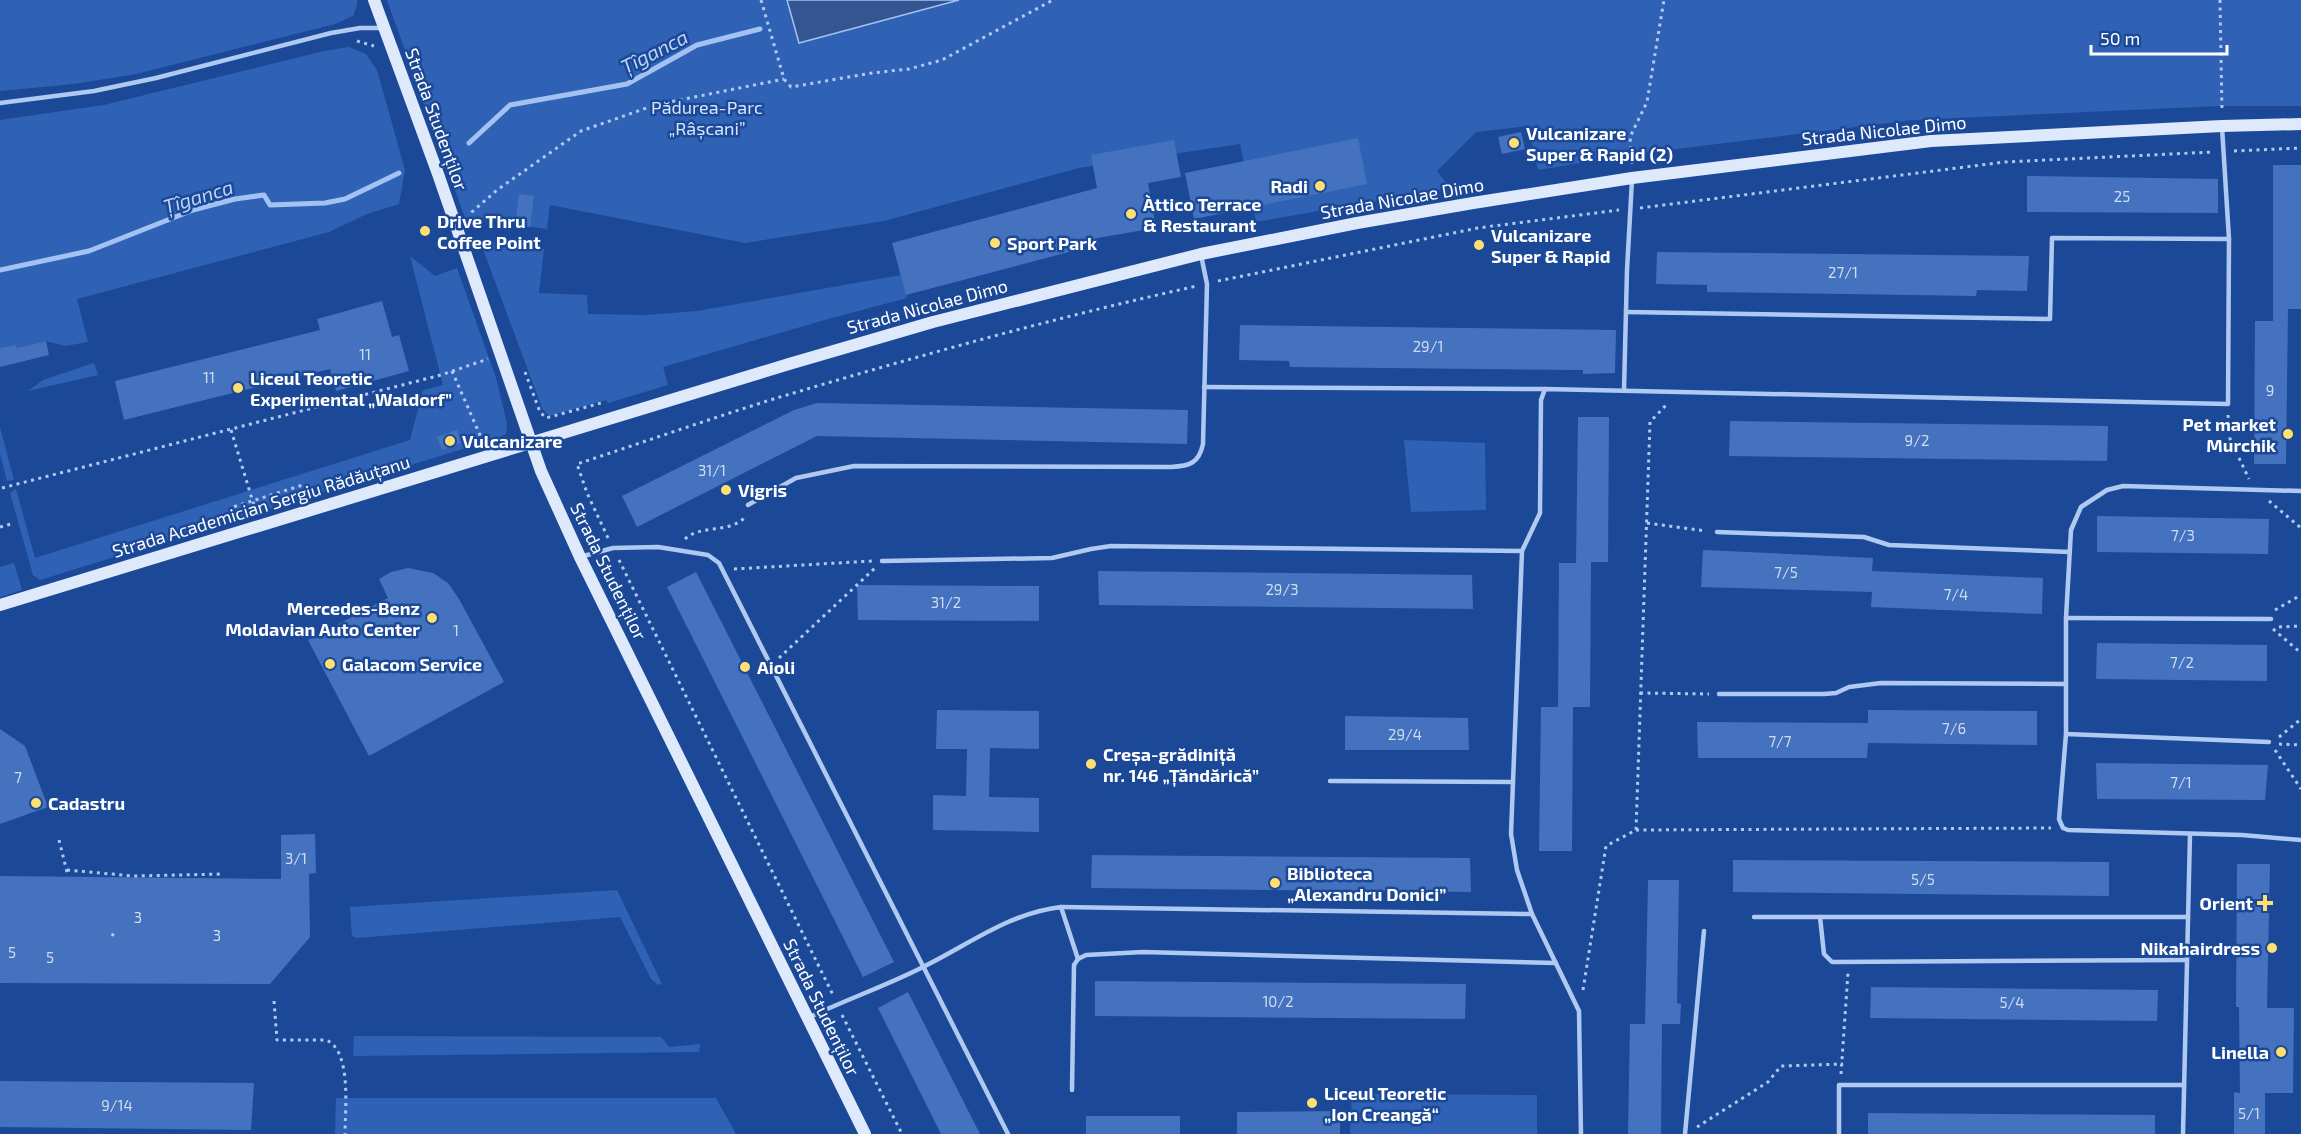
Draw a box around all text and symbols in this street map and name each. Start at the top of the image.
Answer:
scale bar [2091,18,2228,56]
water label: Țîganca [617,24,692,80]
text: 50 m [2100,27,2140,49]
street label: Strada Studenților [400,45,473,194]
park label: Pădurea-Parc „Râșcani” [651,96,763,140]
street label: Strada Nicolae Dimo [1801,110,1967,150]
place label: Vulcanizare Super & Rapid (2) [1526,122,1673,165]
marker: Vulcanizare Super & Rapid (2) [1507,136,1521,150]
street label: Strada Nicolae Dimo [1319,173,1485,223]
water label: Țîganca [160,174,236,220]
place label: Radi [1270,175,1308,197]
marker: Radi [1313,179,1327,193]
house number: 25 [2114,187,2130,205]
place label: Àttico Terrace & Restaurant [1143,193,1261,236]
marker: Àttico Terrace & Restaurant [1124,207,1138,221]
place label: Drive Thru Coffee Point [437,210,541,253]
marker: Drive Thru Coffee Point [418,224,432,238]
place label: Vulcanizare Super & Rapid [1491,224,1611,267]
place label: Sport Park [1007,232,1097,254]
marker: Sport Park [988,236,1002,250]
marker: Vulcanizare Super & Rapid [1472,238,1486,252]
house number: 27/1 [1828,263,1858,281]
street label: Strada Nicolae Dimo [844,274,1010,338]
house number: 29/1 [1413,337,1443,355]
house number: 11 [359,345,371,363]
place label: Liceul Teoretic Experimental „Waldorf” [250,367,452,410]
house number: 11 [203,368,215,386]
marker: Liceul Teoretic Experimental „Waldorf” [231,381,245,395]
house number: 9 [2266,381,2274,399]
place label: Pet market Murchik [2182,413,2277,456]
marker: Pet market Murchik [2281,427,2295,441]
place label: Vulcanizare [462,430,562,452]
house number: 9/2 [1905,431,1929,449]
marker: Vulcanizare [443,434,457,448]
street label: Strada Academician Sergiu Rădăuțanu [110,450,413,563]
house number: 31/1 [698,461,726,479]
place label: Vigris [738,479,787,501]
marker: Vigris [719,483,733,497]
street label: Strada Studenților [565,499,652,644]
house number: 7/3 [2171,526,2195,544]
house number: 7/5 [1774,563,1798,581]
house number: 29/3 [1265,580,1299,598]
house number: 7/4 [1944,585,1968,603]
house number: 31/2 [931,593,961,611]
place label: Mercedes-Benz Moldavian Auto Center [225,597,420,640]
marker: Mercedes-Benz Moldavian Auto Center [425,611,439,625]
house number: 1 [453,621,459,639]
place label: Galacom Service [342,653,482,675]
house number: 7/2 [2170,653,2194,671]
place label: Aioli [757,656,795,678]
marker: Galacom Service [323,657,337,671]
marker: Aioli [738,660,752,674]
house number: 7/6 [1942,719,1966,737]
house number: 29/4 [1388,725,1422,743]
house number: 7/7 [1768,732,1792,750]
place label: Creșa-grădiniță nr. 146 „Țăndărică” [1103,743,1259,788]
marker: Creșa-grădiniță nr. 146 „Țăndărică” [1084,757,1098,771]
house number: 7 [14,768,22,786]
house number: 7/1 [2170,773,2192,791]
place label: Cadastru [48,792,125,814]
marker: Cadastru [29,796,43,810]
house number: 3/1 [285,849,307,867]
place label: Biblioteca „Alexandru Donici” [1287,862,1446,905]
house number: 5/5 [1911,870,1935,888]
marker: Biblioteca „Alexandru Donici” [1268,876,1282,890]
place label: Orient [2200,892,2254,914]
marker: Orient [2258,896,2272,910]
house number: 3 [134,908,142,926]
house number: 3 [213,926,221,944]
street label: Strada Studenților [778,935,865,1080]
place label: Nikahairdress [2141,937,2260,959]
marker: Nikahairdress [2265,941,2279,955]
house number: 5 [8,943,16,961]
house number: 5 [46,948,54,966]
house number: 10/2 [1262,992,1294,1010]
house number: 5/4 [1999,993,2025,1011]
place label: Linella [2211,1041,2269,1063]
marker: Linella [2274,1045,2288,1059]
place label: Liceul Teoretic „Ion Creangă“ [1324,1082,1447,1125]
house number: 9/14 [101,1096,133,1114]
marker: Liceul Teoretic „Ion Creangă“ [1305,1096,1319,1110]
house number: 5/1 [2238,1104,2260,1122]

